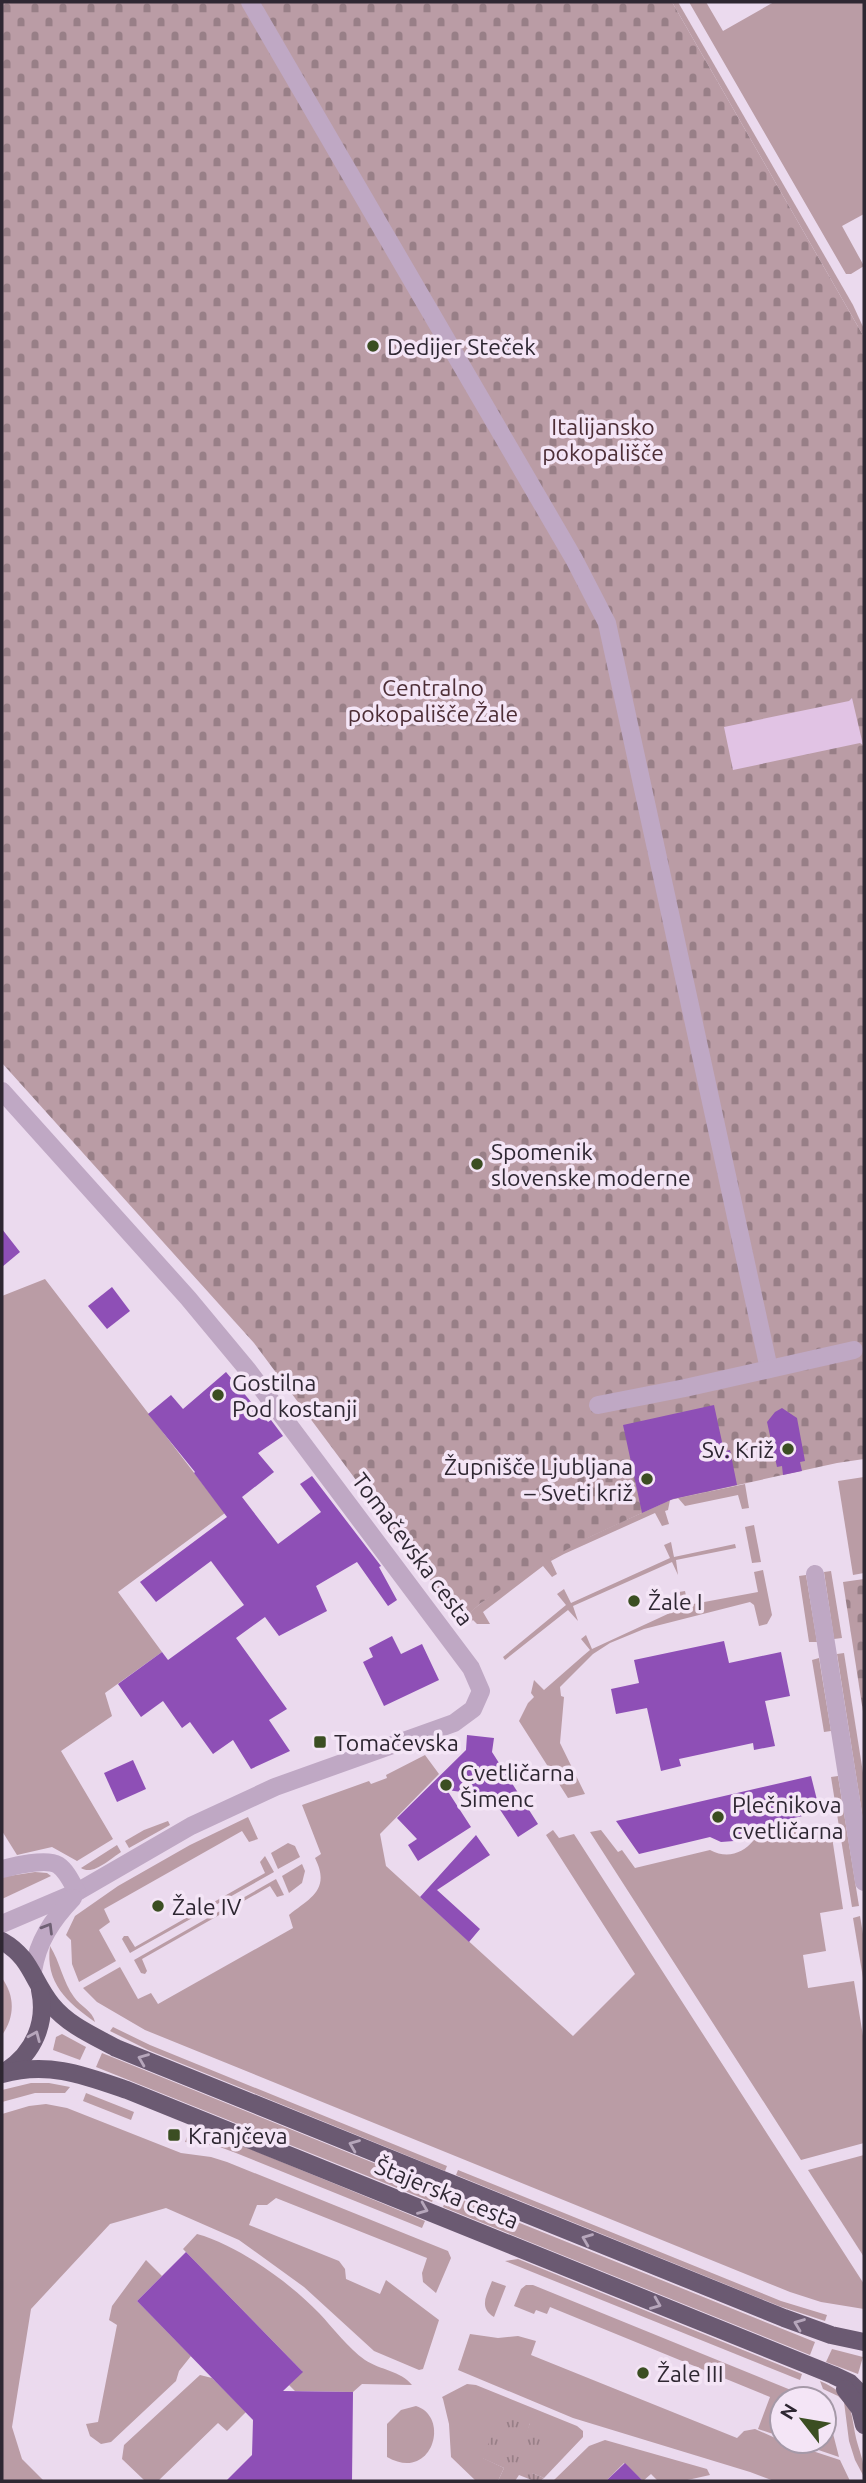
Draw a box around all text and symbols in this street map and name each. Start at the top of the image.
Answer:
place label: Dedijer Steček [387,334,536,359]
marker: Dedijer Steček [365,338,381,354]
park label: Italijansko pokopališče [542,414,664,465]
park label: Centralno pokopališče Žale [348,675,518,726]
place label: Spomenik slovenske moderne [491,1139,691,1190]
marker: Spomenik slovenske moderne [469,1156,485,1172]
place label: Gostilna Pod kostanji [232,1370,357,1421]
marker: Gostilna Pod kostanji [210,1387,226,1403]
place label: Sv. Križ [702,1437,774,1462]
marker: Sv. Križ [780,1441,796,1457]
place label: Župnišče Ljubljana – Sveti križ [444,1453,633,1505]
street label: Tomačevska cesta [348,1468,478,1630]
marker: Župnišče Ljubljana – Sveti križ [639,1471,655,1487]
place label: Žale I [648,1588,703,1614]
marker: Žale I [626,1593,642,1609]
place label: Tomačevska [334,1730,459,1755]
marker: Tomačevska [312,1734,328,1750]
place label: Cvetličarna Šimenc [460,1760,575,1811]
marker: Cvetličarna Šimenc [438,1777,454,1793]
place label: Plečnikova cvetličarna [732,1792,844,1843]
marker: Plečnikova cvetličarna [710,1809,726,1825]
place label: Žale IV [172,1893,242,1919]
marker: Žale IV [150,1898,166,1914]
one-way arrow [40,1923,53,1936]
one-way arrow [27,2031,41,2043]
one-way arrow [138,2054,150,2068]
place label: Kranjčeva [188,2123,288,2148]
marker: Kranjčeva [166,2127,182,2143]
one-way arrow [349,2139,361,2153]
street label: Štajerska cesta [372,2153,522,2233]
one-way arrow [415,2201,428,2215]
one-way arrow [582,2234,594,2248]
one-way arrow [650,2295,662,2309]
one-way arrow [793,2318,805,2332]
place label: Žale III [657,2360,724,2386]
marker: Žale III [635,2365,651,2381]
north arrow [768,2385,838,2455]
text: N [775,2399,802,2423]

